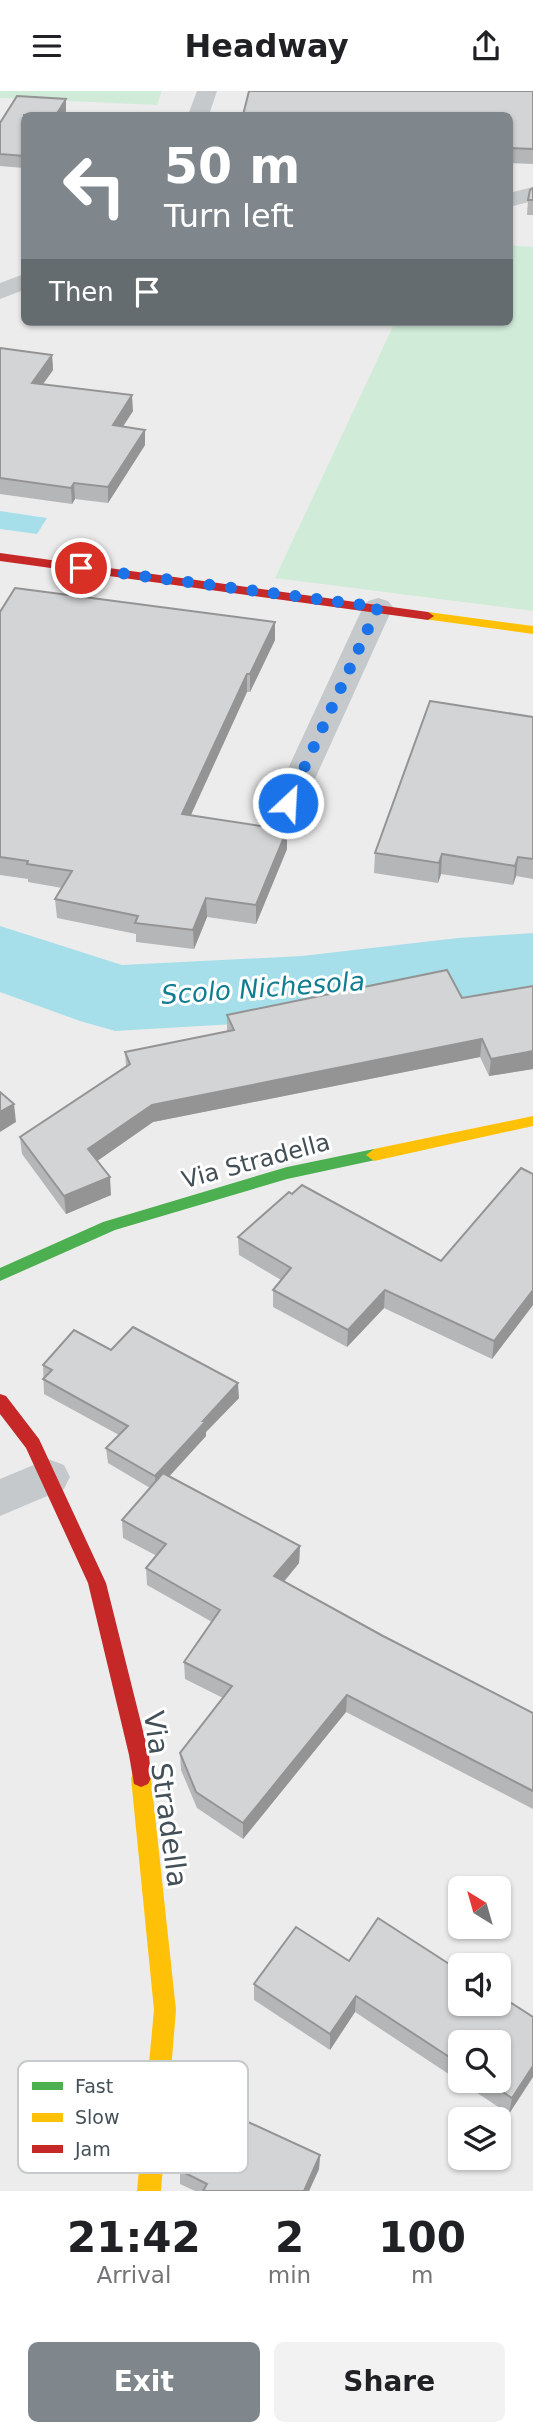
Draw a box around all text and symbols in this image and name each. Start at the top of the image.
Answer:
icon: menu [28,27,66,65]
text: Headway [184,27,349,65]
icon: share [467,27,505,65]
text: 50 m [164,138,300,195]
icon: left [49,140,140,231]
text: Turn left [164,197,294,235]
icon: arrive [128,273,166,311]
text: Then [49,277,114,307]
pin [51,538,111,598]
icon: arrive [62,549,100,587]
position arrow [251,766,325,840]
water label: Scolo Nichesola [160,966,366,1010]
street label: Via Stradella [179,1128,333,1194]
street label: Via Stradella [137,1709,194,1889]
north arrow [448,1876,511,1939]
map controls [448,1876,511,2170]
button: sound [448,1953,511,2016]
button: search [448,2030,511,2093]
legend [18,2061,248,2173]
text: Fast [75,2075,113,2097]
text: Slow [75,2106,120,2128]
button: layers [448,2107,511,2170]
text: Jam [74,2138,111,2160]
text: 21:42 [67,2213,201,2262]
text: 2 [275,2213,304,2262]
text: 100 [378,2213,466,2262]
text: Arrival [97,2262,171,2288]
text: min [268,2262,311,2288]
text: m [411,2262,433,2288]
button: Exit [28,2342,260,2422]
button: Share [274,2342,505,2422]

